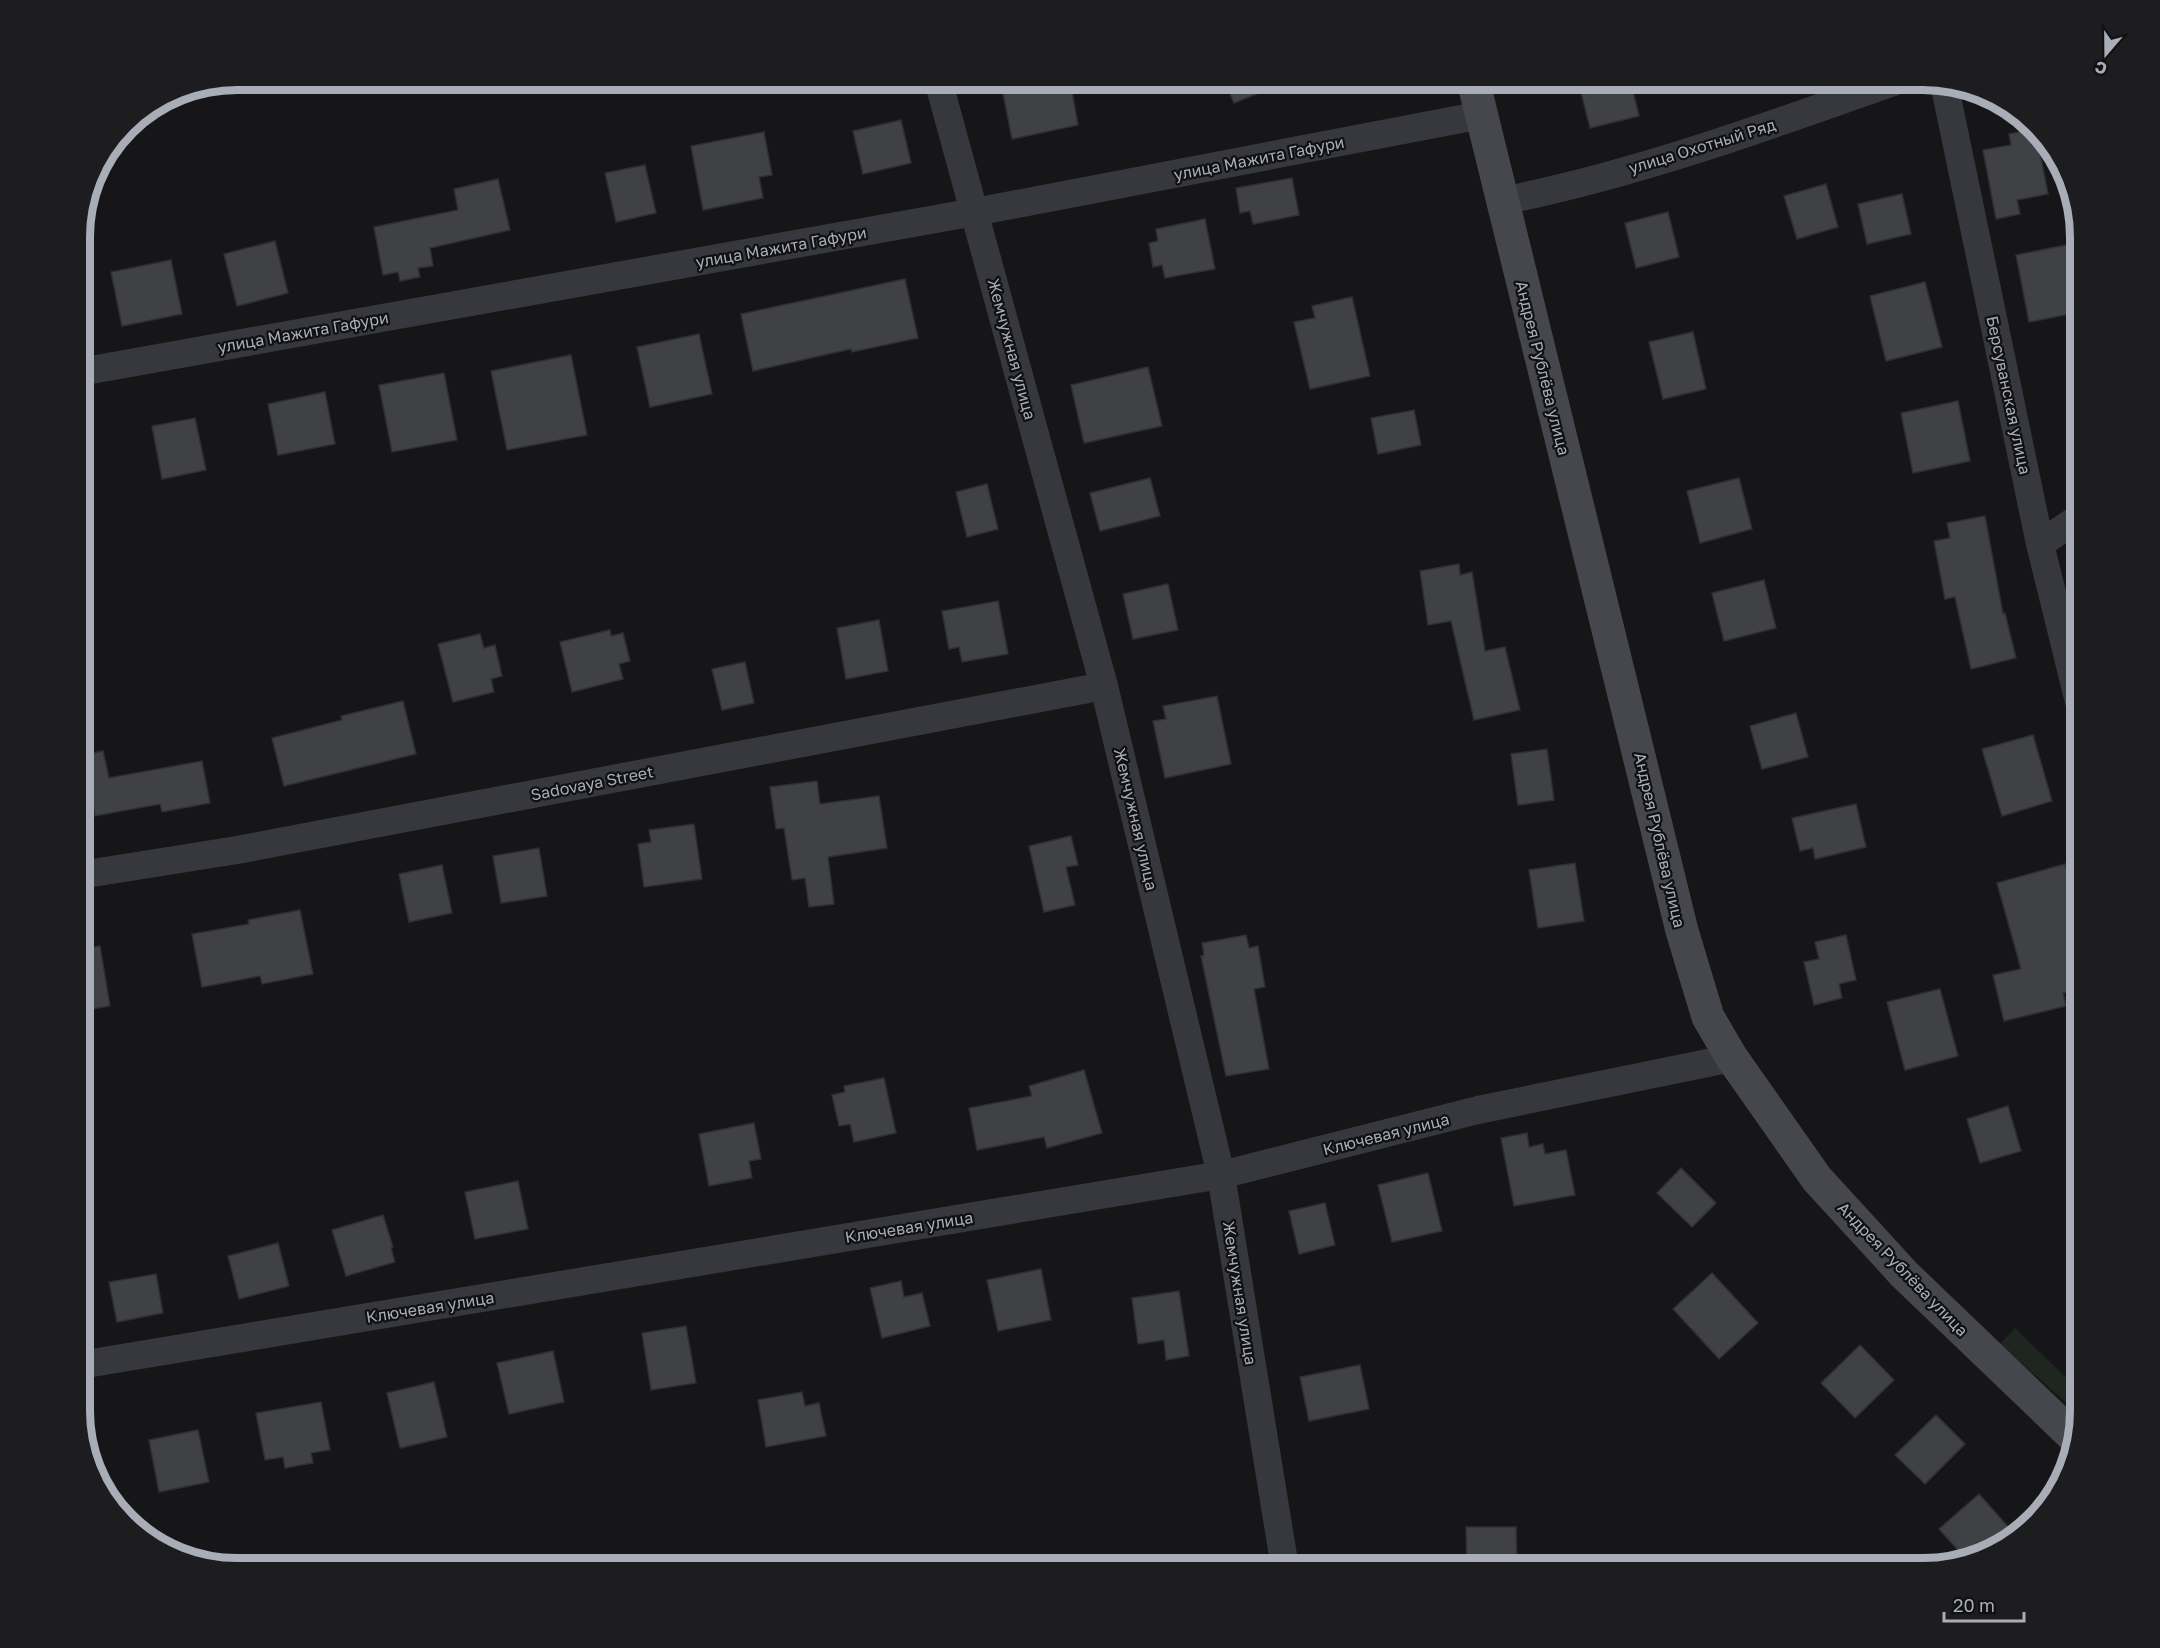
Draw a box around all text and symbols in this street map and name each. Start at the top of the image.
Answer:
north arrow [2076,24,2136,84]
text: С [2092,57,2110,79]
street label: улица Охотный Ряд [1626,114,1778,178]
street label: улица Мажита Гафури [1172,132,1346,184]
street label: улица Мажита Гафури [694,222,868,272]
street label: Жемчужная улица [984,276,1040,422]
street label: Андрея Рублёва улица [1512,279,1574,457]
street label: улица Мажита Гафури [216,307,390,357]
street label: Берсуванская улица [1982,314,2036,476]
street label: Жемчужная улица [1110,746,1162,892]
street label: Андрея Рублёва улица [1630,750,1690,930]
street label: Sadovaya Street [529,761,655,805]
street label: Ключевая улица [1321,1109,1451,1159]
street label: Андрея Рублёва улица [1834,1198,1972,1340]
street label: Ключевая улица [843,1207,975,1247]
street label: Жемчужная улица [1219,1220,1261,1366]
street label: Ключевая улица [364,1287,496,1327]
scale bar [1944,1585,2024,1623]
text: 20 m [1953,1594,1995,1616]

